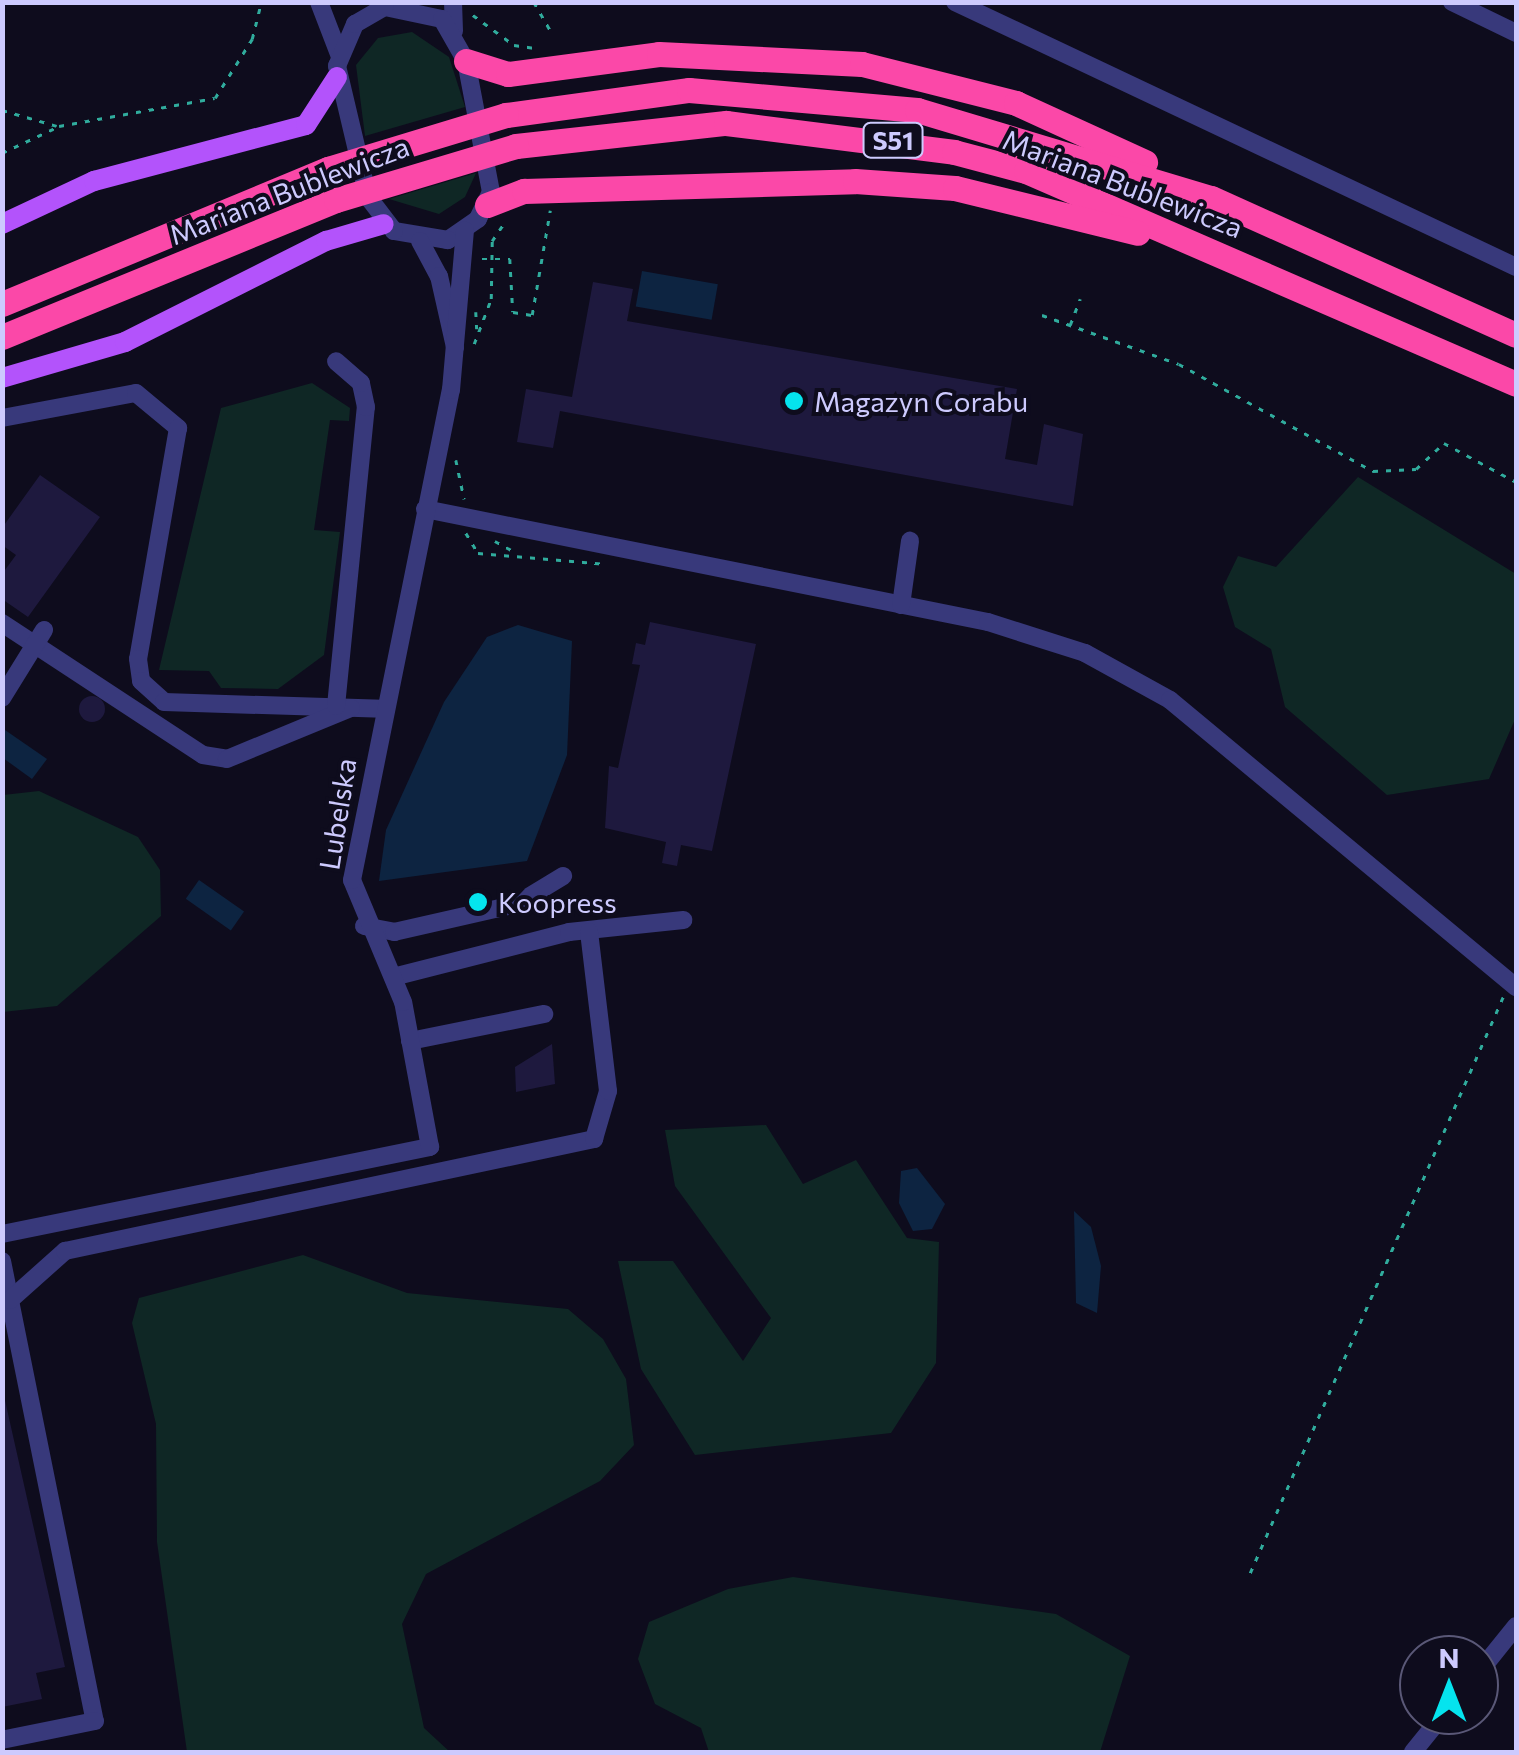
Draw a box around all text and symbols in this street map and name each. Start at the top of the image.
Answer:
road number: S51 [860,120,926,160]
street label: Mariana Bublewicza [998,122,1248,244]
street label: Mariana Bublewicza [164,129,414,251]
place label: Magazyn Corabu [814,384,1028,418]
marker: Magazyn Corabu [783,390,805,412]
street label: Lubelska [312,756,362,872]
place label: Koopress [498,885,617,919]
marker: Koopress [467,891,489,913]
north arrow [1399,1635,1499,1735]
text: N [1439,1640,1460,1674]

